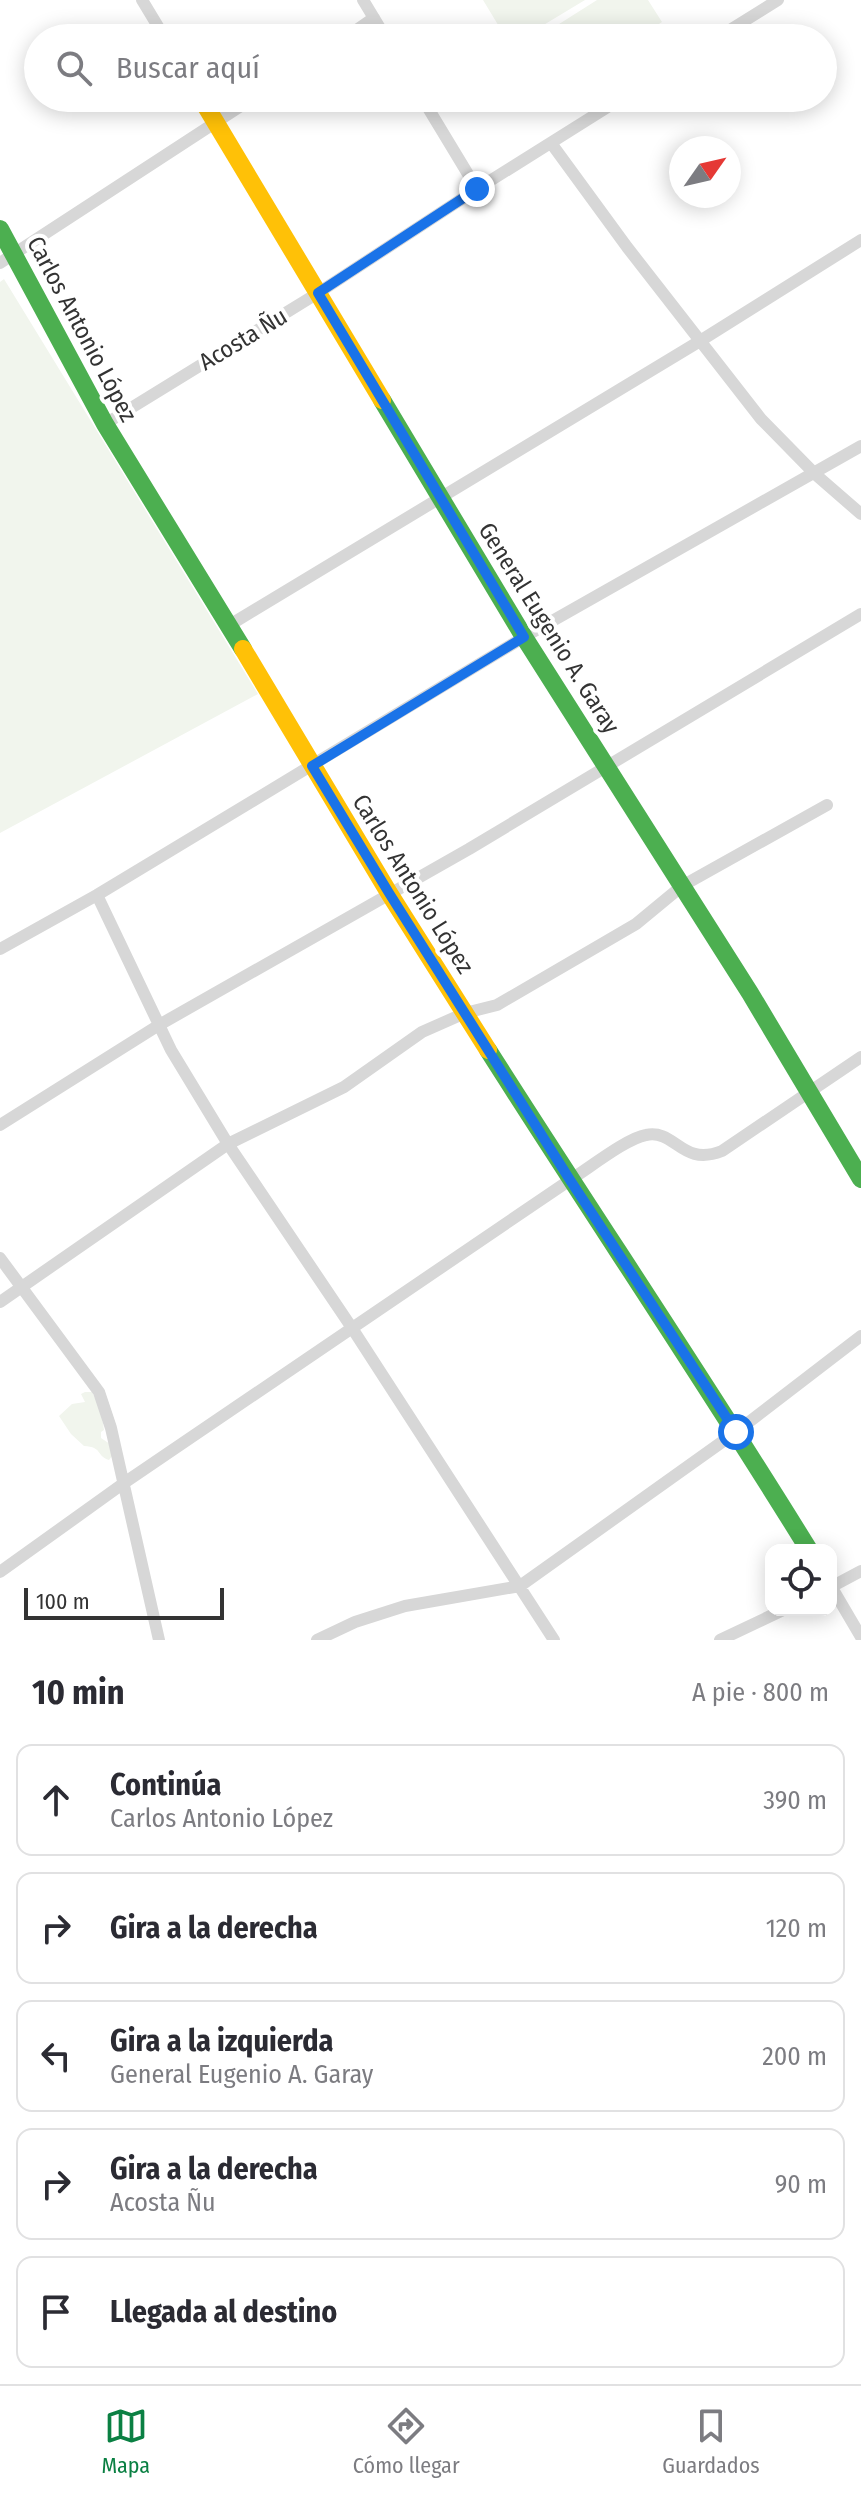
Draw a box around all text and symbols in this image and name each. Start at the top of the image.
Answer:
search box [24,24,837,112]
icon: search [52,46,96,90]
text: Buscar aquí [116,50,260,86]
north arrow [669,136,741,208]
route end [459,171,495,207]
street label: Carlos Antonio López [21,232,143,426]
street label: Acosta Ñu [194,302,292,376]
street label: General Eugenio A. Garay [473,517,625,739]
street label: Carlos Antonio López [347,789,479,979]
route start [718,1414,754,1450]
map controls [765,1544,837,1616]
button: locate [765,1544,837,1616]
scale bar [24,1584,224,1620]
text: 100 m [36,1588,90,1615]
text: 10 min [32,1672,125,1713]
text: A pie · 800 m [692,1677,829,1708]
text: Continúa [110,1767,221,1803]
icon: ahead [34,1778,78,1822]
text: 390 m [763,1785,827,1816]
text: Carlos Antonio López [110,1803,333,1834]
icon: right [34,1906,78,1950]
text: Gira a la derecha [110,1910,318,1946]
text: 120 m [766,1913,827,1944]
text: Gira a la izquierda [110,2023,333,2059]
icon: left [34,2034,78,2078]
text: 200 m [762,2041,827,2072]
text: General Eugenio A. Garay [110,2059,373,2090]
text: Gira a la derecha [110,2151,318,2187]
icon: right [34,2162,78,2206]
text: 90 m [775,2169,827,2200]
text: Acosta Ñu [110,2187,216,2218]
icon: arrive [34,2290,78,2334]
text: Llegada al destino [110,2294,337,2330]
tab: Mapa [101,2404,150,2479]
tab: Cómo llegar [353,2404,460,2479]
tab: Guardados [662,2404,760,2479]

